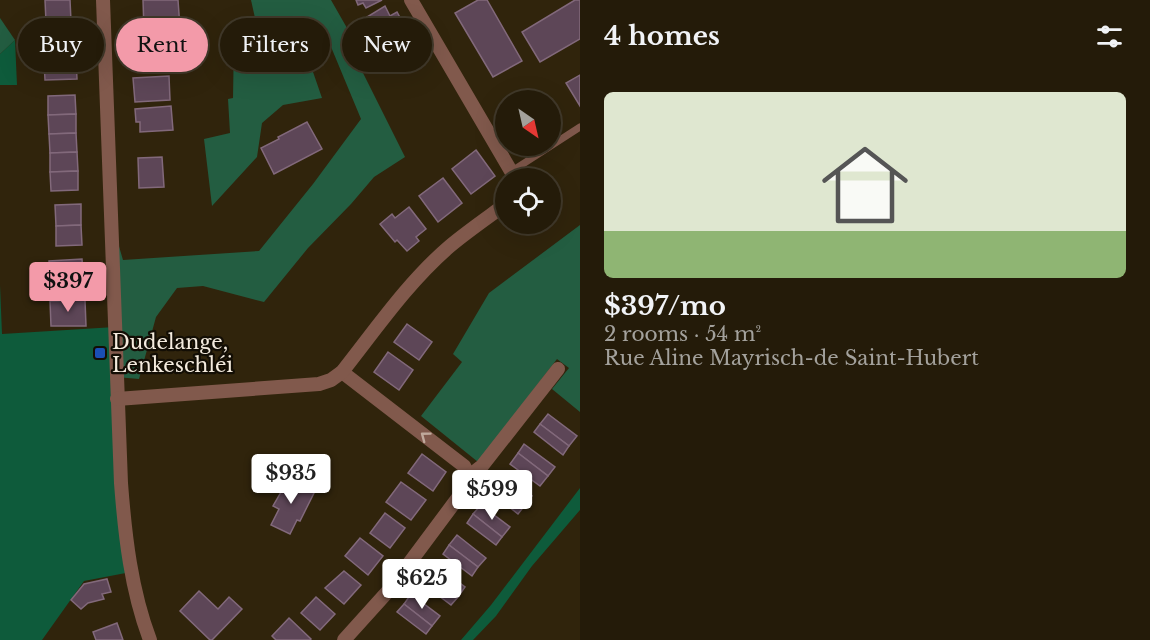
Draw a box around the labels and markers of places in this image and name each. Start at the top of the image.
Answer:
pin: $397 [32,262,104,313]
place label: Dudelange, Lenkeschléi [112,330,233,377]
marker: Dudelange, Lenkeschléi [93,346,107,360]
pin: $935 [255,454,327,505]
pin: $599 [456,470,528,521]
pin: $625 [386,559,458,610]

